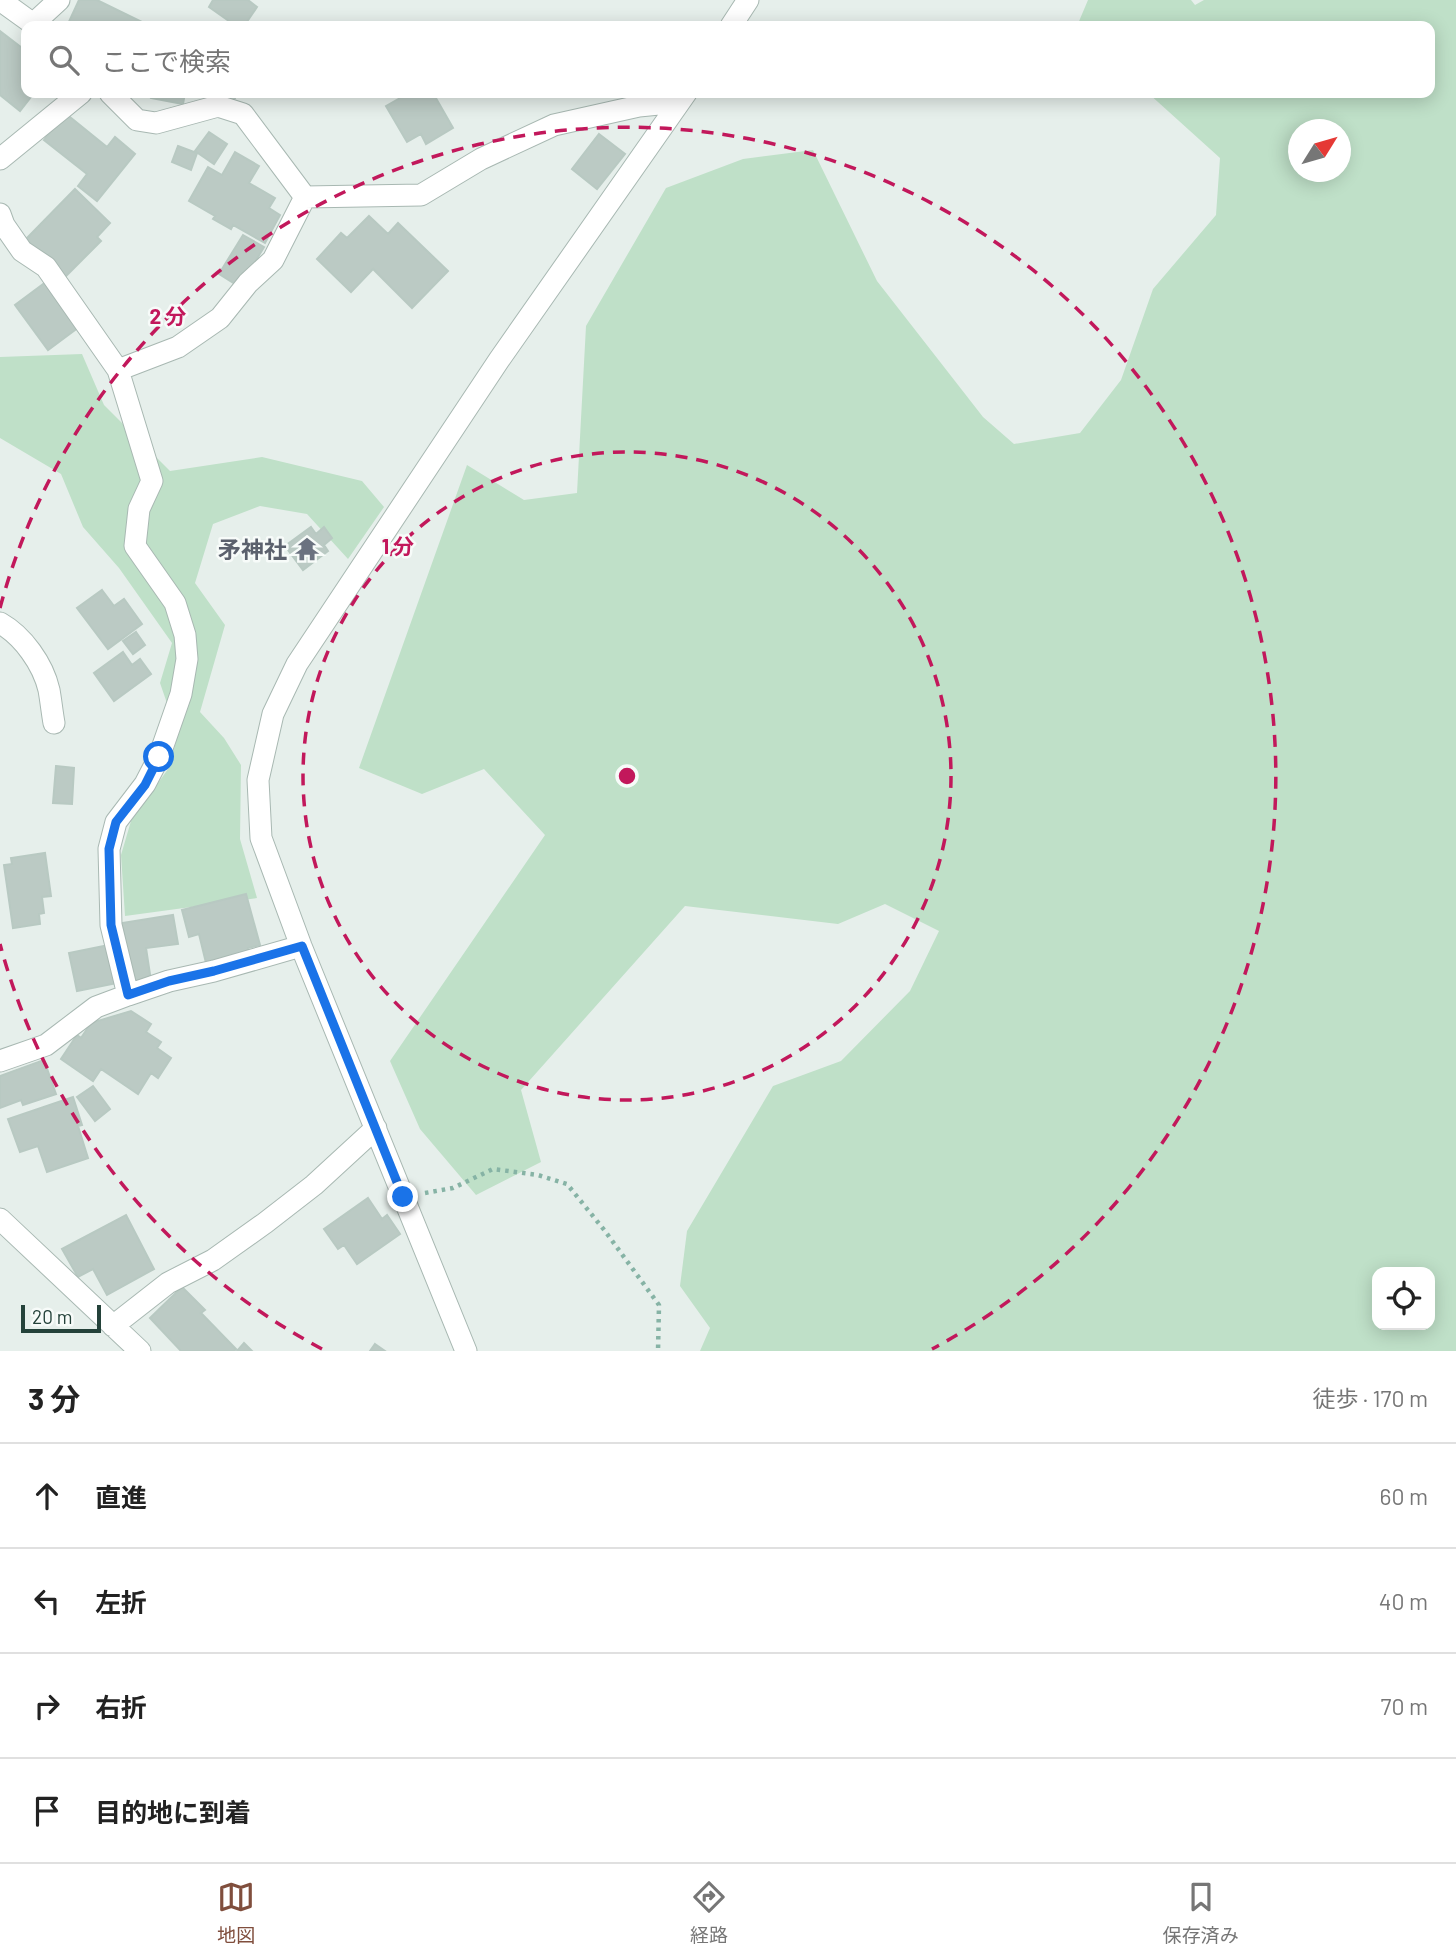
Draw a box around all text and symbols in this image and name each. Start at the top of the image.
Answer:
search box [21,21,1435,98]
icon: search [45,41,83,79]
text: ここで検索 [101,45,231,76]
north arrow [1288,119,1351,182]
text: 2 分 [150,303,186,328]
text: 1 分 [382,533,414,558]
place label: 矛神社 [218,535,287,563]
temple icon: 矛神社 [293,535,321,563]
route start [143,741,174,772]
centre of rings [615,764,639,788]
route end [387,1181,418,1212]
map controls [1372,1267,1435,1330]
button: locate [1372,1267,1435,1330]
scale bar [21,1302,102,1334]
text: 20 m [32,1305,72,1328]
text: 3 分 [28,1380,80,1416]
text: 徒歩 · 170 m [1312,1384,1428,1412]
icon: ahead [28,1477,66,1515]
text: 直進 [95,1481,147,1512]
text: 60 m [1380,1482,1428,1510]
icon: left [28,1582,66,1620]
text: 左折 [95,1586,147,1617]
text: 40 m [1379,1587,1428,1615]
icon: right [28,1687,66,1725]
text: 右折 [95,1691,147,1722]
text: 70 m [1381,1692,1428,1720]
icon: arrive [28,1792,66,1830]
text: 目的地に到着 [95,1796,251,1827]
tab: 地図 [217,1878,255,1947]
tab: 経路 [690,1878,728,1947]
tab: 保存済み [1163,1878,1239,1947]

